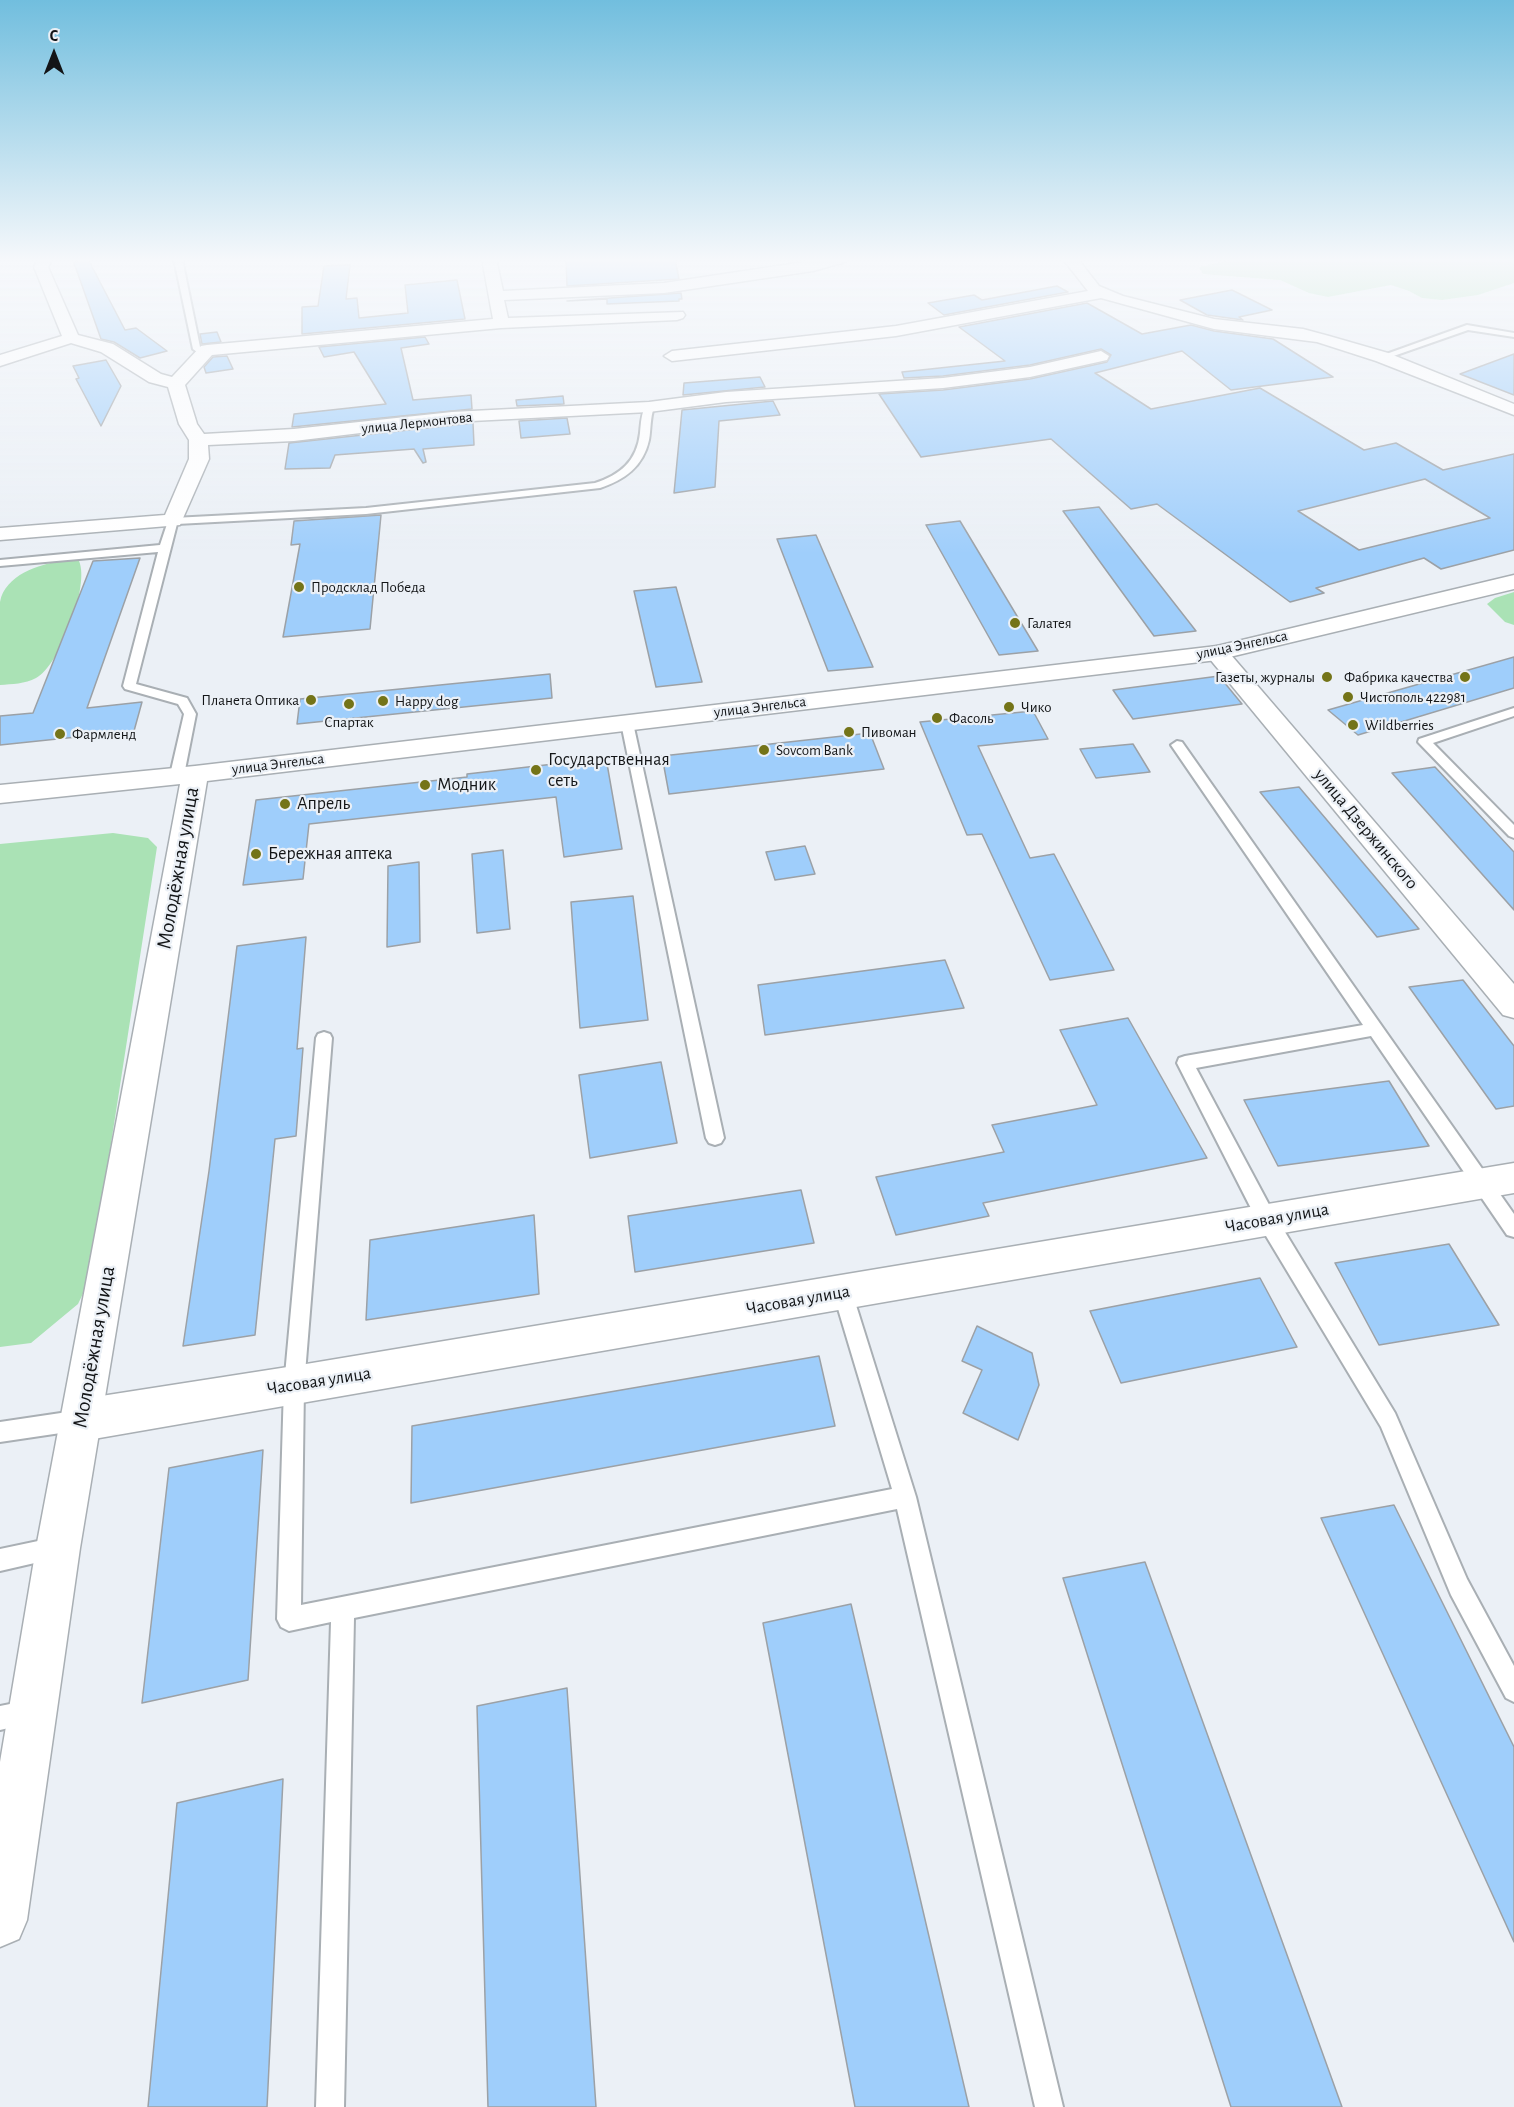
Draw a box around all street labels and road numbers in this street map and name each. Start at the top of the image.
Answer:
street label: улица Лермонтова [361,408,473,438]
street label: улица Энгельса [1195,627,1289,663]
street label: улица Энгельса [713,692,807,722]
street label: улица Энгельса [231,749,325,779]
street label: улица Дзержинского [1309,764,1423,894]
street label: Молодёжная улица [151,785,205,951]
street label: Часовая улица [1223,1198,1331,1238]
street label: Молодёжная улица [67,1264,121,1430]
street label: Часовая улица [744,1280,852,1320]
street label: Часовая улица [266,1362,372,1400]

